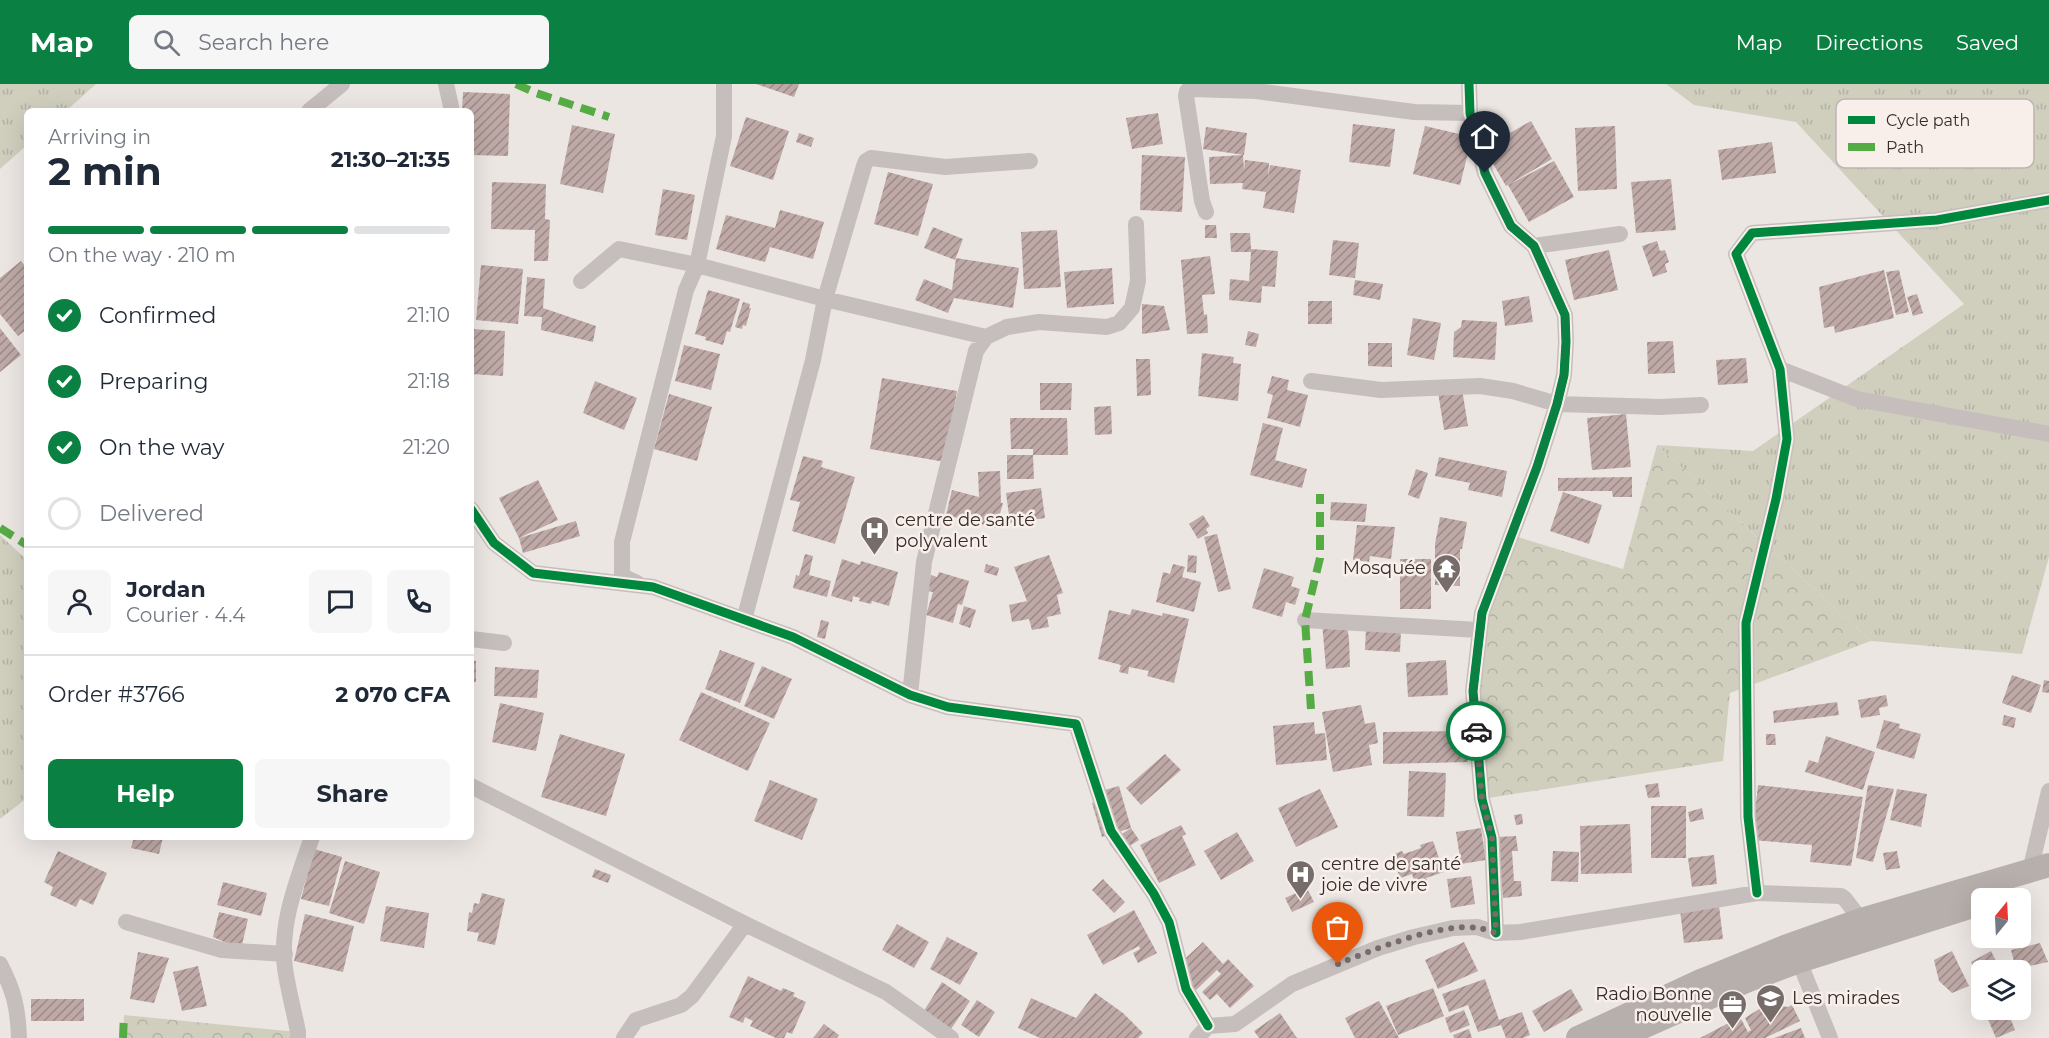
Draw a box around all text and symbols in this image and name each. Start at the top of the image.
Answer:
search box [129,15,549,69]
text: Map [30,25,93,59]
icon: search [150,26,183,59]
text: Search here [198,29,329,56]
text: Map [1736,30,1782,55]
text: Directions [1815,30,1923,55]
text: Saved [1956,30,2019,55]
legend [1836,99,2034,168]
pin [1459,111,1510,173]
text: Cycle path [1886,111,1970,130]
icon: home [1468,120,1501,153]
text: Arriving in [48,125,151,149]
text: Path [1886,138,1924,157]
text: 21:30–21:35 [331,146,450,173]
text: 2 min [48,147,162,195]
text: On the way · 210 m [48,243,236,267]
icon: check [48,299,81,332]
text: Confirmed [99,302,216,329]
text: 21:10 [407,303,450,327]
icon: check [48,365,81,398]
text: Preparing [99,368,208,395]
text: 21:18 [407,369,450,393]
icon: check [48,431,81,464]
text: On the way [99,434,224,461]
text: 21:20 [403,435,450,459]
text: Delivered [99,500,204,527]
place label: centre de santé polyvalent [895,509,1035,552]
hospital icon: centre de santé polyvalent [858,514,890,556]
temple icon: Mosquée [1431,552,1463,594]
place label: Mosquée [1343,557,1426,579]
button: person [48,570,111,633]
button: chat [309,570,372,633]
button: phone [387,570,450,633]
text: Jordan [126,576,206,603]
text: Courier · 4.4 [126,603,245,627]
text: Order #3766 [48,681,185,708]
text: 2 070 CFA [335,681,450,708]
courier [1446,701,1506,761]
icon: car [1460,715,1493,748]
button: Help [48,759,243,828]
button: Share [255,759,450,828]
place label: centre de santé joie de vivre [1319,853,1461,896]
hospital icon: centre de santé joie de vivre [1284,858,1316,900]
north arrow [1971,888,2031,948]
map controls [1971,888,2031,1020]
pin [1312,902,1363,964]
icon: bag [1321,911,1354,944]
button: layers [1971,960,2031,1020]
school or university icon: Les mirades [1755,982,1787,1024]
place label: Radio Bonne nouvelle [1595,983,1712,1026]
place label: Les mirades [1792,987,1900,1009]
office icon: Radio Bonne nouvelle [1717,988,1749,1030]

